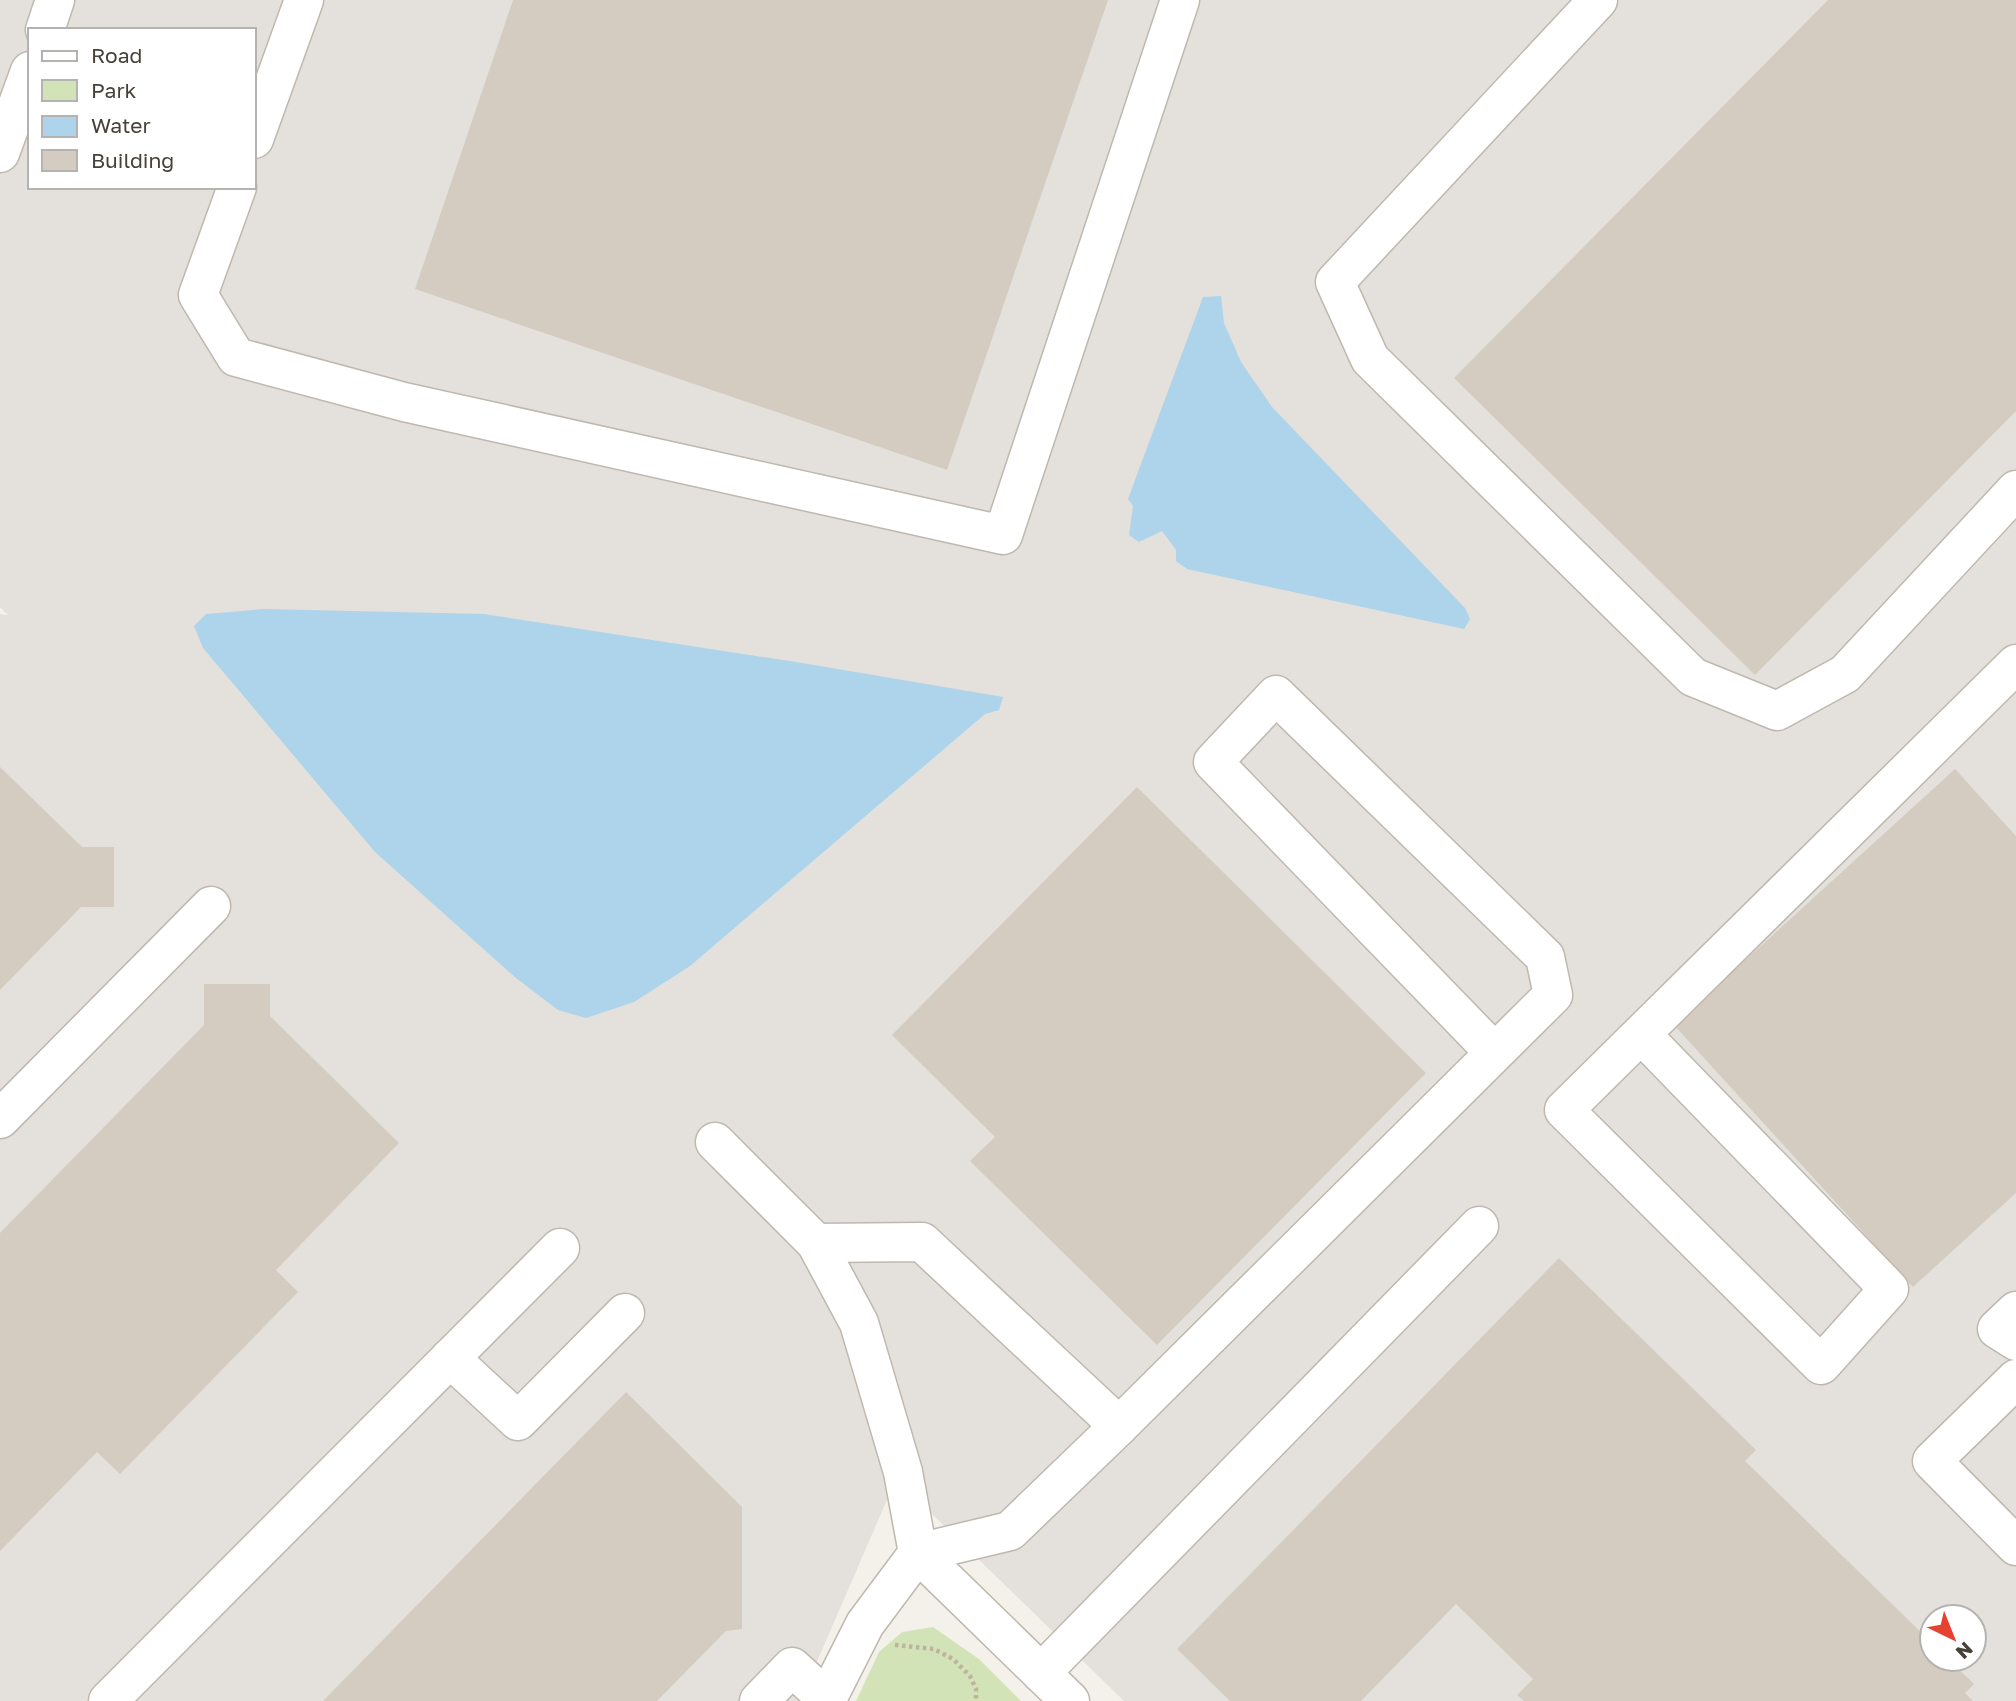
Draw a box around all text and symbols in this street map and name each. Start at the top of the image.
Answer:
legend [28,28,256,189]
text: Road [91,42,142,68]
text: Park [91,77,137,103]
text: Water [91,112,151,138]
text: Building [91,147,174,173]
north arrow [1918,1603,1988,1673]
text: N [1952,1637,1978,1664]

